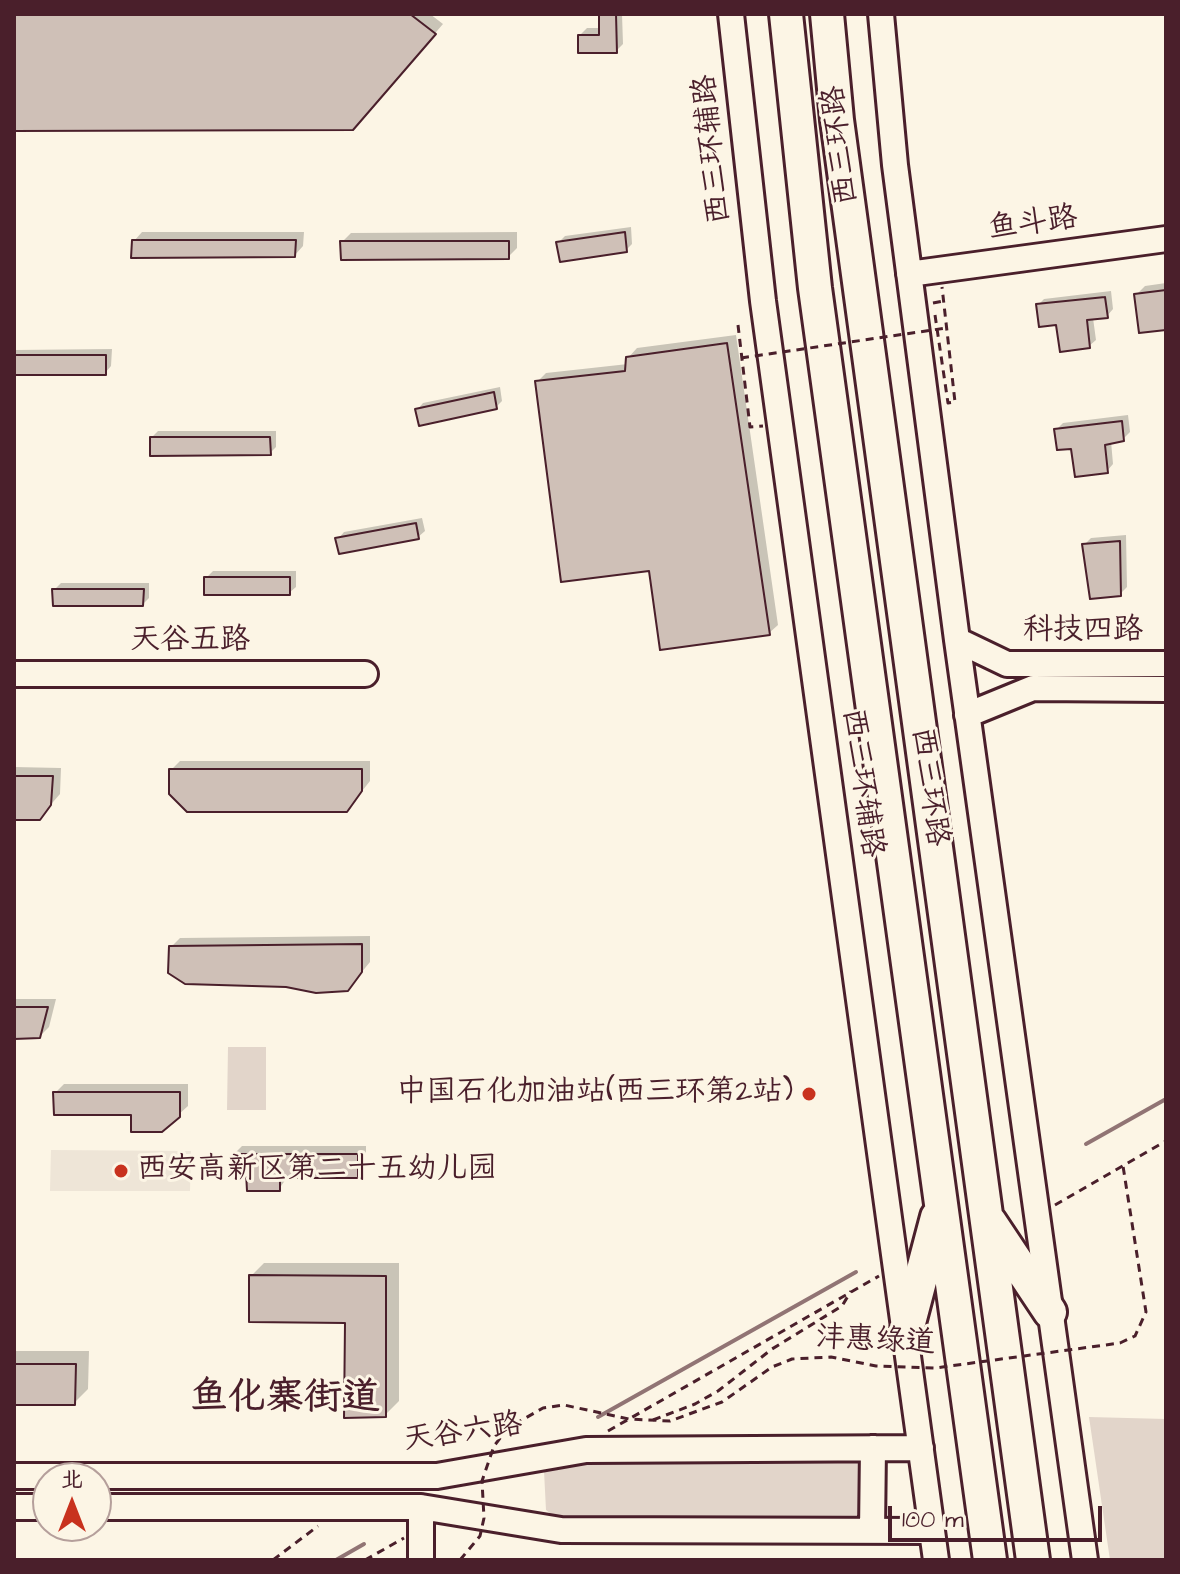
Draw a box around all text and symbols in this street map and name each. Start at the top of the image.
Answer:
street label: 西三环辅路 [688,73,740,225]
street label: 西三环路 [817,83,867,207]
street label: 鱼斗路 [986,201,1080,249]
street label: 科技四路 [1023,614,1143,650]
street label: 天谷五路 [130,624,250,660]
street label: 西三环辅路 [833,706,889,860]
street label: 西三环路 [902,725,954,849]
place label: 中国石化加油站(西三环第2站) [396,1076,793,1112]
marker: 中国石化加油站(西三环第2站) [800,1085,818,1103]
place label: 西安高新区第二十五幼儿园 [137,1153,497,1189]
marker: 西安高新区第二十五幼儿园 [112,1162,130,1180]
street label: 沣惠绿道 [814,1321,936,1363]
district label: 鱼化寨街道 [190,1377,380,1423]
street label: 天谷六路 [401,1408,525,1460]
north arrow [32,1462,112,1542]
text: 北 [61,1464,83,1495]
scale bar [892,1490,1106,1540]
text: 100 m [902,1503,964,1537]

